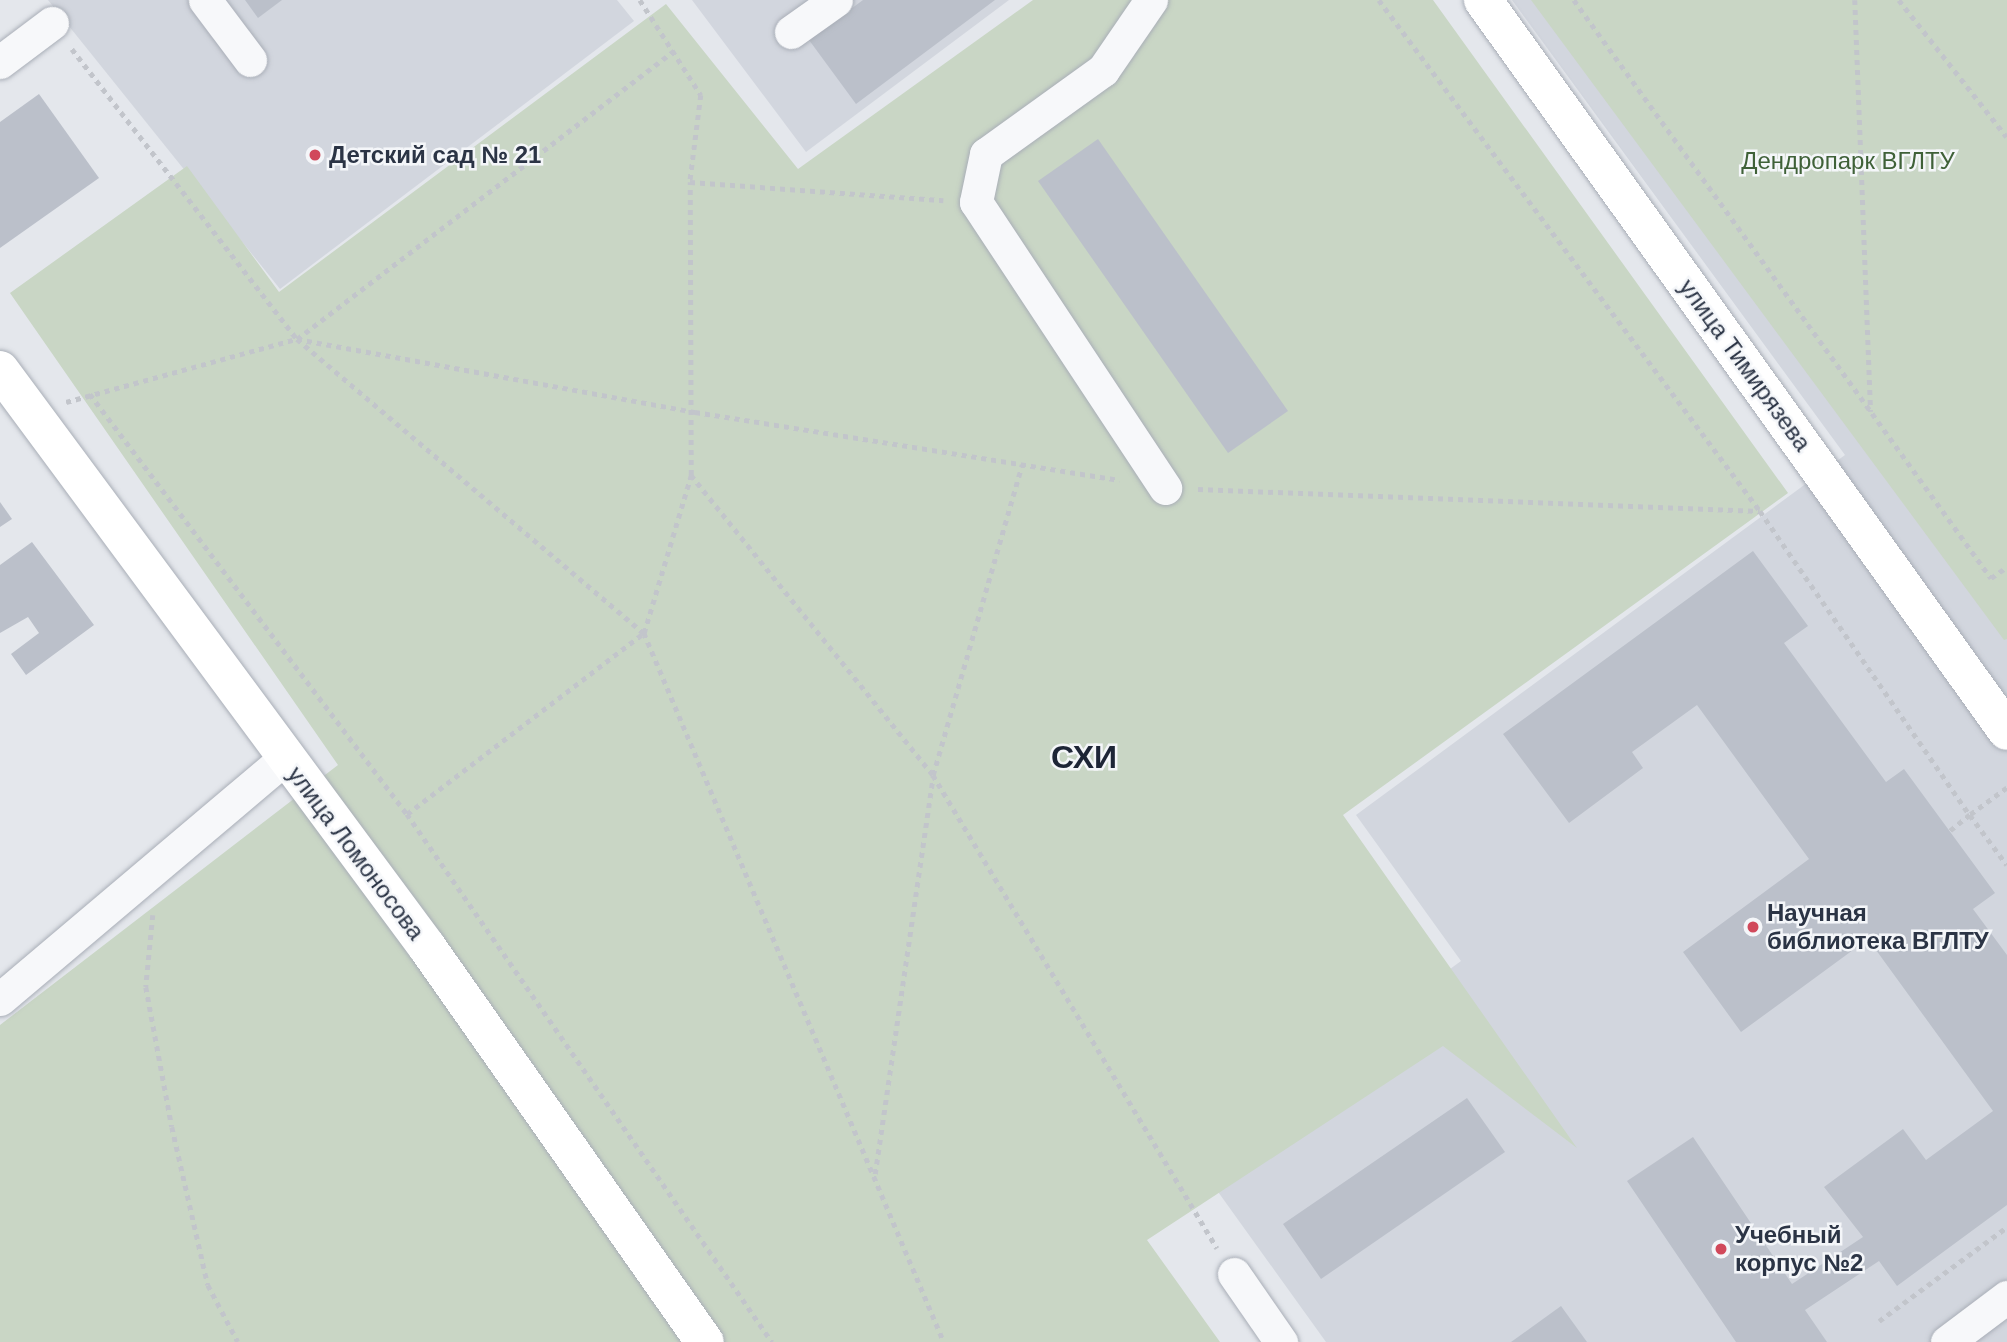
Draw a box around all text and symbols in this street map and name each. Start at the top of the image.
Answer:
place label: Детский сад № 21 [329,141,541,169]
marker: Детский сад № 21 [307,147,323,163]
park label: Дендропарк ВГЛТУ [1741,147,1955,175]
street label: улица Тимирязева [1673,273,1817,457]
district label: СХИ [1051,738,1117,776]
street label: улица Ломоносова [281,761,431,945]
place label: Научная библиотека ВГЛТУ [1767,899,1989,955]
marker: Научная библиотека ВГЛТУ [1745,919,1761,935]
place label: Учебный корпус №2 [1735,1221,1863,1277]
marker: Учебный корпус №2 [1713,1241,1729,1257]

